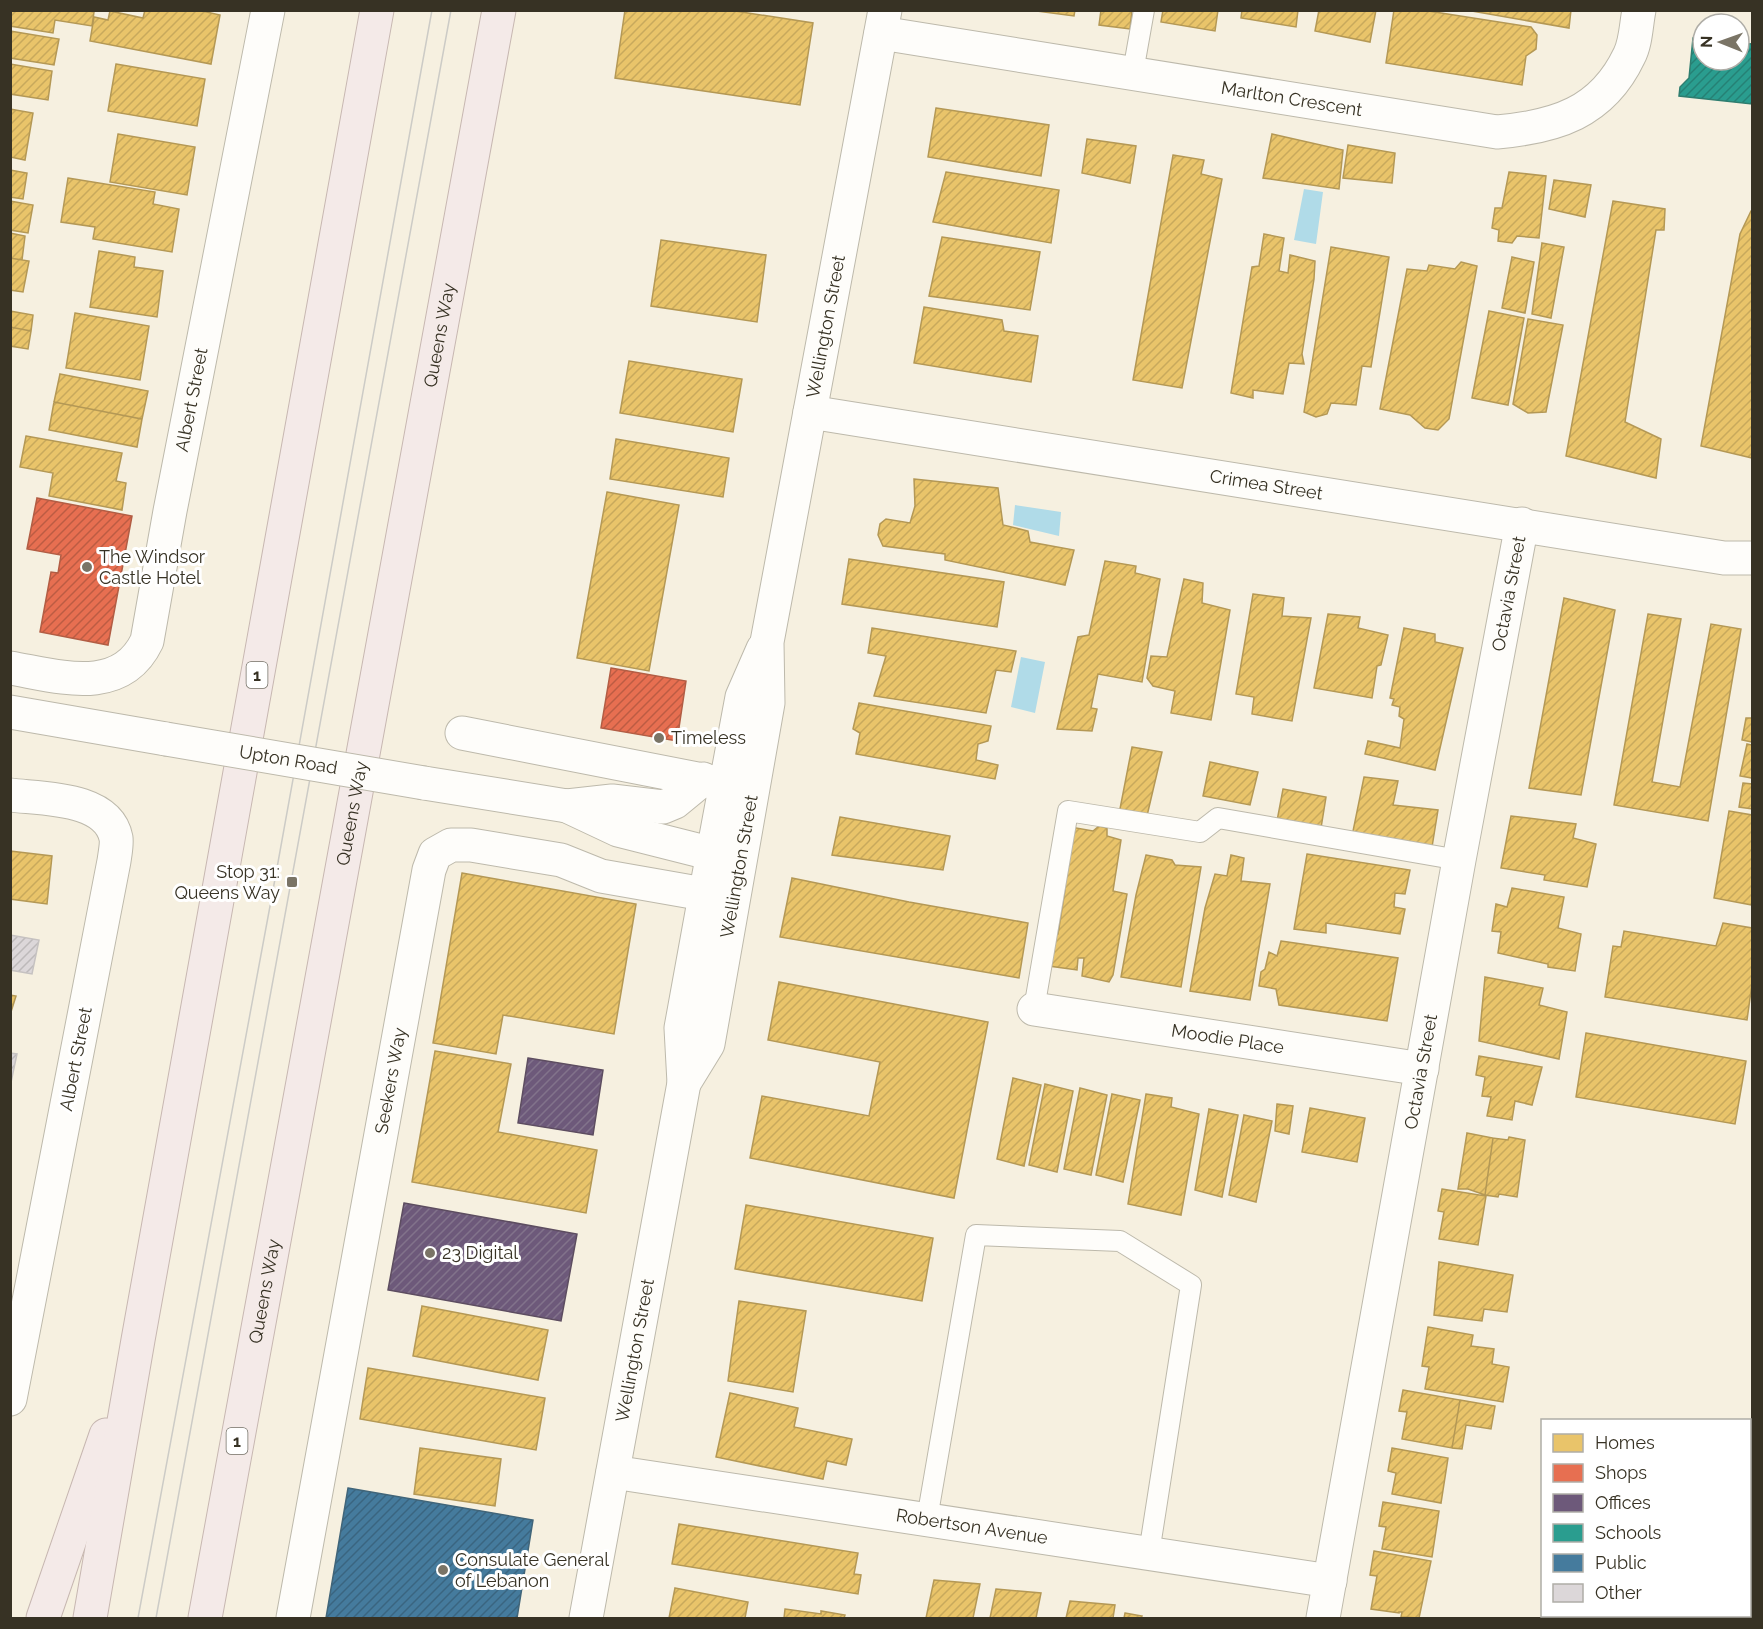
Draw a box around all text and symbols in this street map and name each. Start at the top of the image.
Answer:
north arrow [1691,12,1751,72]
text: N [1697,35,1716,48]
street label: Marlton Crescent [1220,77,1364,120]
street label: Wellington Street [802,253,849,400]
street label: Queens Way [419,281,459,389]
street label: Albert Street [171,346,212,454]
street label: Crimea Street [1208,465,1324,504]
street label: Octavia Street [1487,534,1530,653]
place label: The Windsor Castle Hotel [99,546,206,588]
marker: The Windsor Castle Hotel [80,560,94,574]
road number: 1 [246,662,268,688]
place label: Timeless [671,727,746,748]
marker: Timeless [652,731,666,745]
street label: Upton Road [238,741,339,778]
street label: Queens Way [332,759,372,867]
street label: Wellington Street [716,793,762,940]
place label: Stop 31: Queens Way [174,861,280,903]
marker: Stop 31: Queens Way [285,875,299,889]
street label: Albert Street [55,1005,96,1113]
street label: Octavia Street [1400,1012,1441,1131]
street label: Moodie Place [1170,1019,1286,1058]
street label: Seekers Way [370,1026,410,1136]
street label: Queens Way [244,1237,284,1345]
place label: 23 Digital [442,1242,518,1263]
marker: 23 Digital [423,1246,437,1260]
street label: Wellington Street [611,1277,658,1424]
legend [1541,1419,1751,1617]
road number: 1 [226,1428,248,1454]
text: Homes [1595,1432,1655,1453]
text: Shops [1595,1462,1647,1483]
text: Offices [1595,1492,1651,1513]
street label: Robertson Avenue [895,1504,1050,1548]
text: Schools [1595,1522,1662,1543]
place label: Consulate General of Lebanon [455,1549,609,1591]
text: Public [1595,1552,1647,1573]
marker: Consulate General of Lebanon [436,1563,450,1577]
text: Other [1595,1582,1643,1603]

